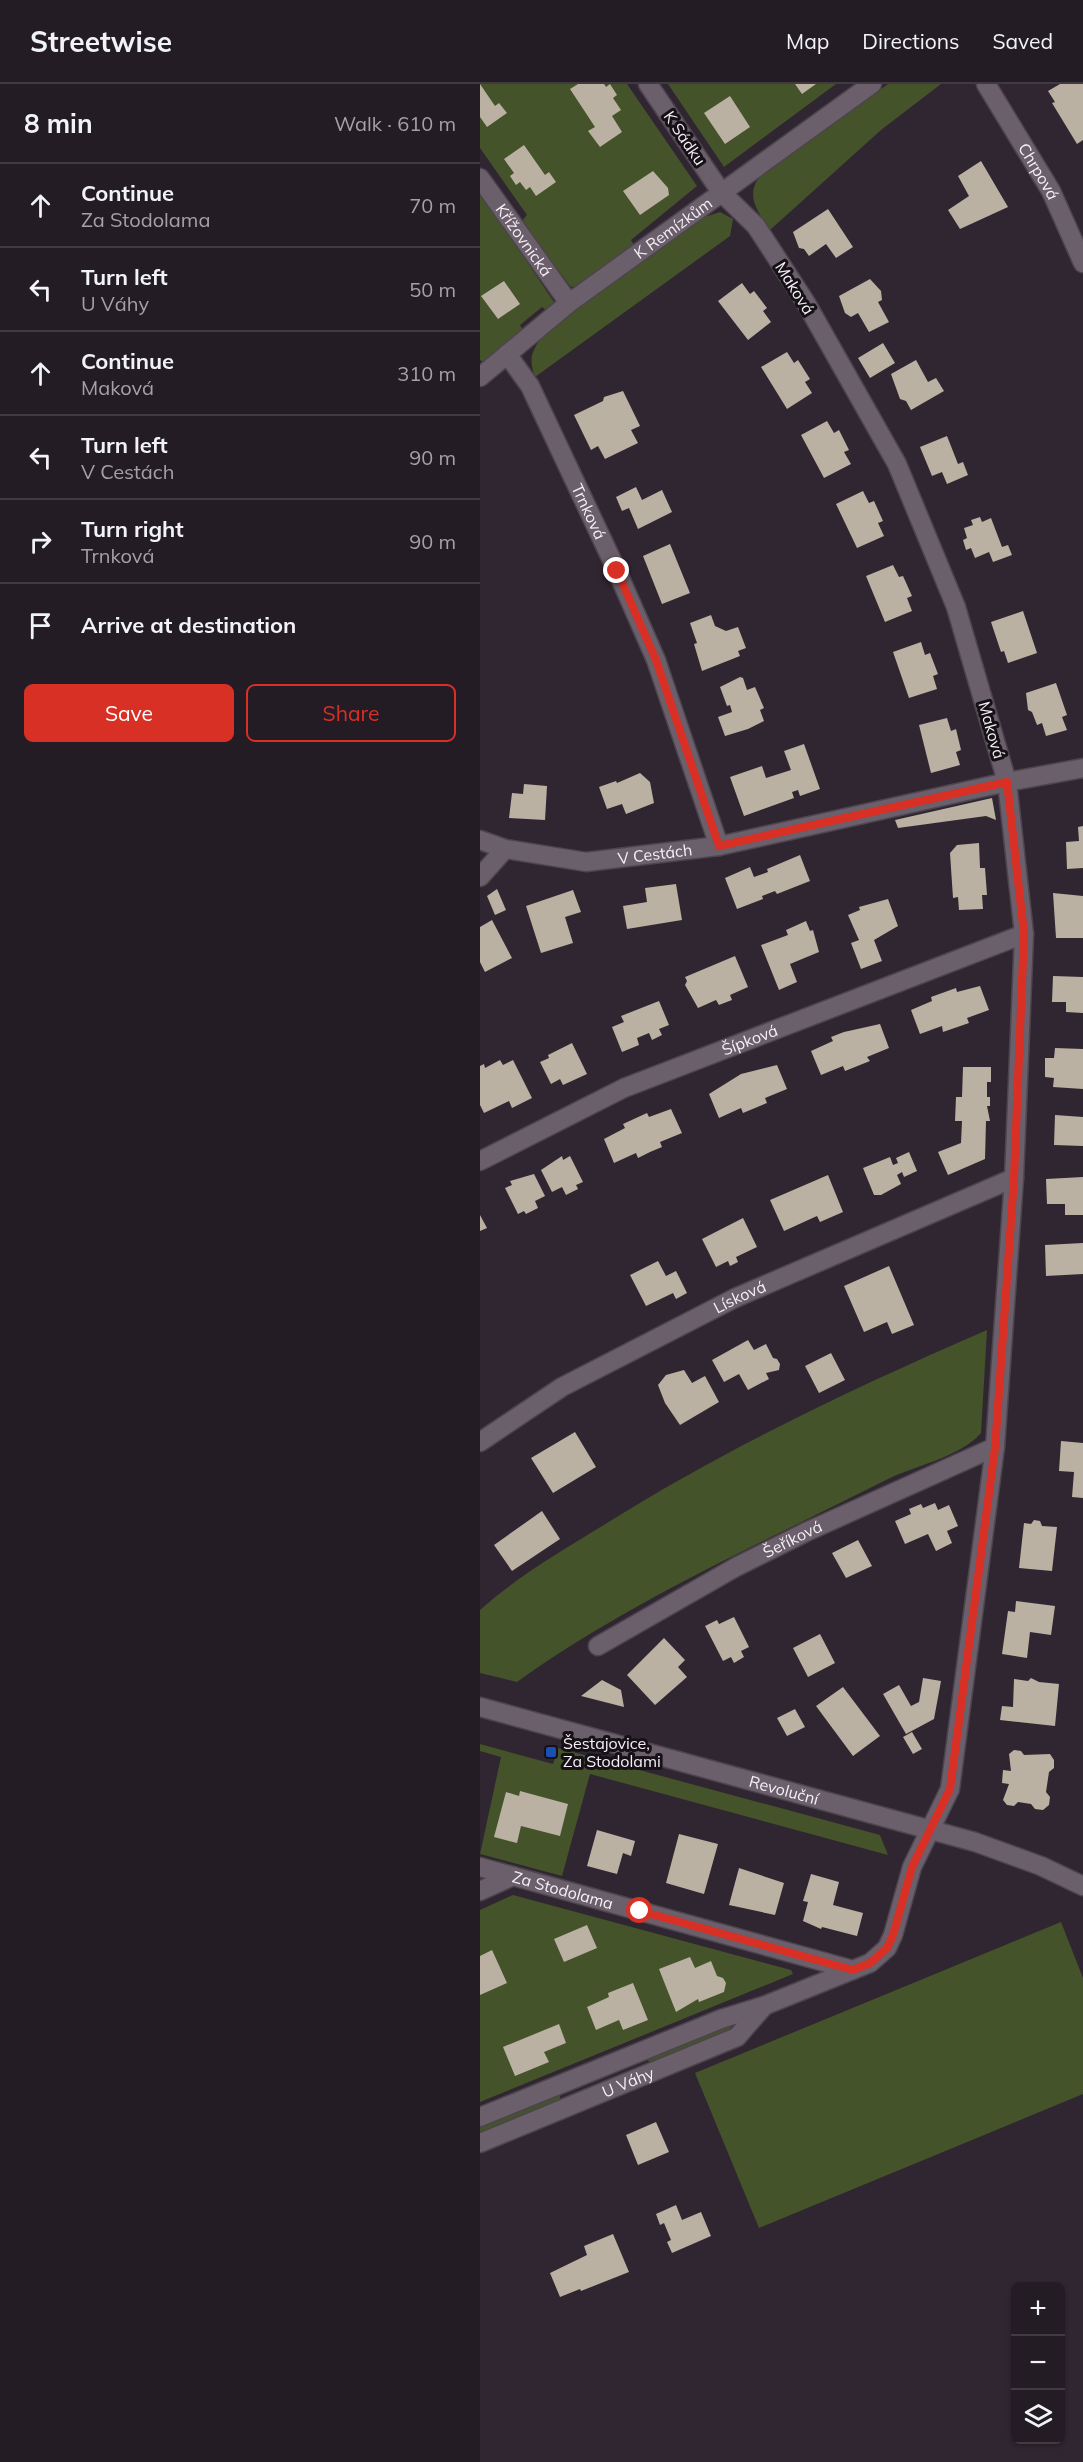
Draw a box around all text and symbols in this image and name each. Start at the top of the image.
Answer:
text: Streetwise [30,24,172,59]
text: Map [786,28,829,54]
text: Directions [862,28,959,54]
text: Saved [992,28,1053,54]
text: 8 min [24,107,93,140]
street label: K Sádku [660,107,710,169]
text: Walk · 610 m [334,111,456,136]
street label: Chrpová [1014,139,1063,203]
text: Continue [81,179,174,207]
icon: ahead [24,189,57,222]
text: 70 m [409,193,456,218]
street label: K Remízkům [630,193,716,263]
street label: Křížovnická [491,200,557,280]
text: Za Stodolama [81,207,210,232]
street label: Maková [771,258,819,318]
text: Turn left [81,263,168,291]
icon: left [24,273,57,306]
text: 50 m [409,277,456,302]
text: U Váhy [81,291,149,316]
text: Continue [81,347,174,375]
icon: ahead [24,357,57,390]
text: 310 m [397,361,456,386]
text: Maková [81,375,154,400]
text: Turn left [81,431,168,459]
icon: left [24,441,57,474]
text: 90 m [409,445,456,470]
text: V Cestách [81,459,174,484]
street label: Trnková [567,481,611,542]
text: Turn right [81,515,184,543]
icon: right [24,525,57,558]
text: 90 m [409,529,456,554]
text: Trnková [81,543,154,568]
route end [603,557,629,583]
icon: arrive [24,609,57,642]
text: Arrive at destination [81,611,296,639]
button: Save [24,684,234,742]
button: Share [246,684,456,742]
street label: Maková [974,699,1010,761]
street label: V Cestách [617,839,693,868]
street label: Šípková [719,1020,780,1060]
street label: Lísková [710,1276,769,1317]
street label: Šeříková [759,1516,825,1562]
place label: Šestajovice, Za Stodolami [563,1733,661,1771]
marker: Šestajovice, Za Stodolami [544,1745,558,1759]
street label: Revoluční [747,1771,822,1809]
street label: Za Stodolama [510,1866,616,1913]
route start [626,1897,652,1923]
street label: U Váhy [599,2062,657,2102]
map controls [1011,2282,1065,2444]
button: + [1011,2282,1065,2336]
button: − [1011,2336,1065,2390]
button: layers [1011,2390,1065,2444]

